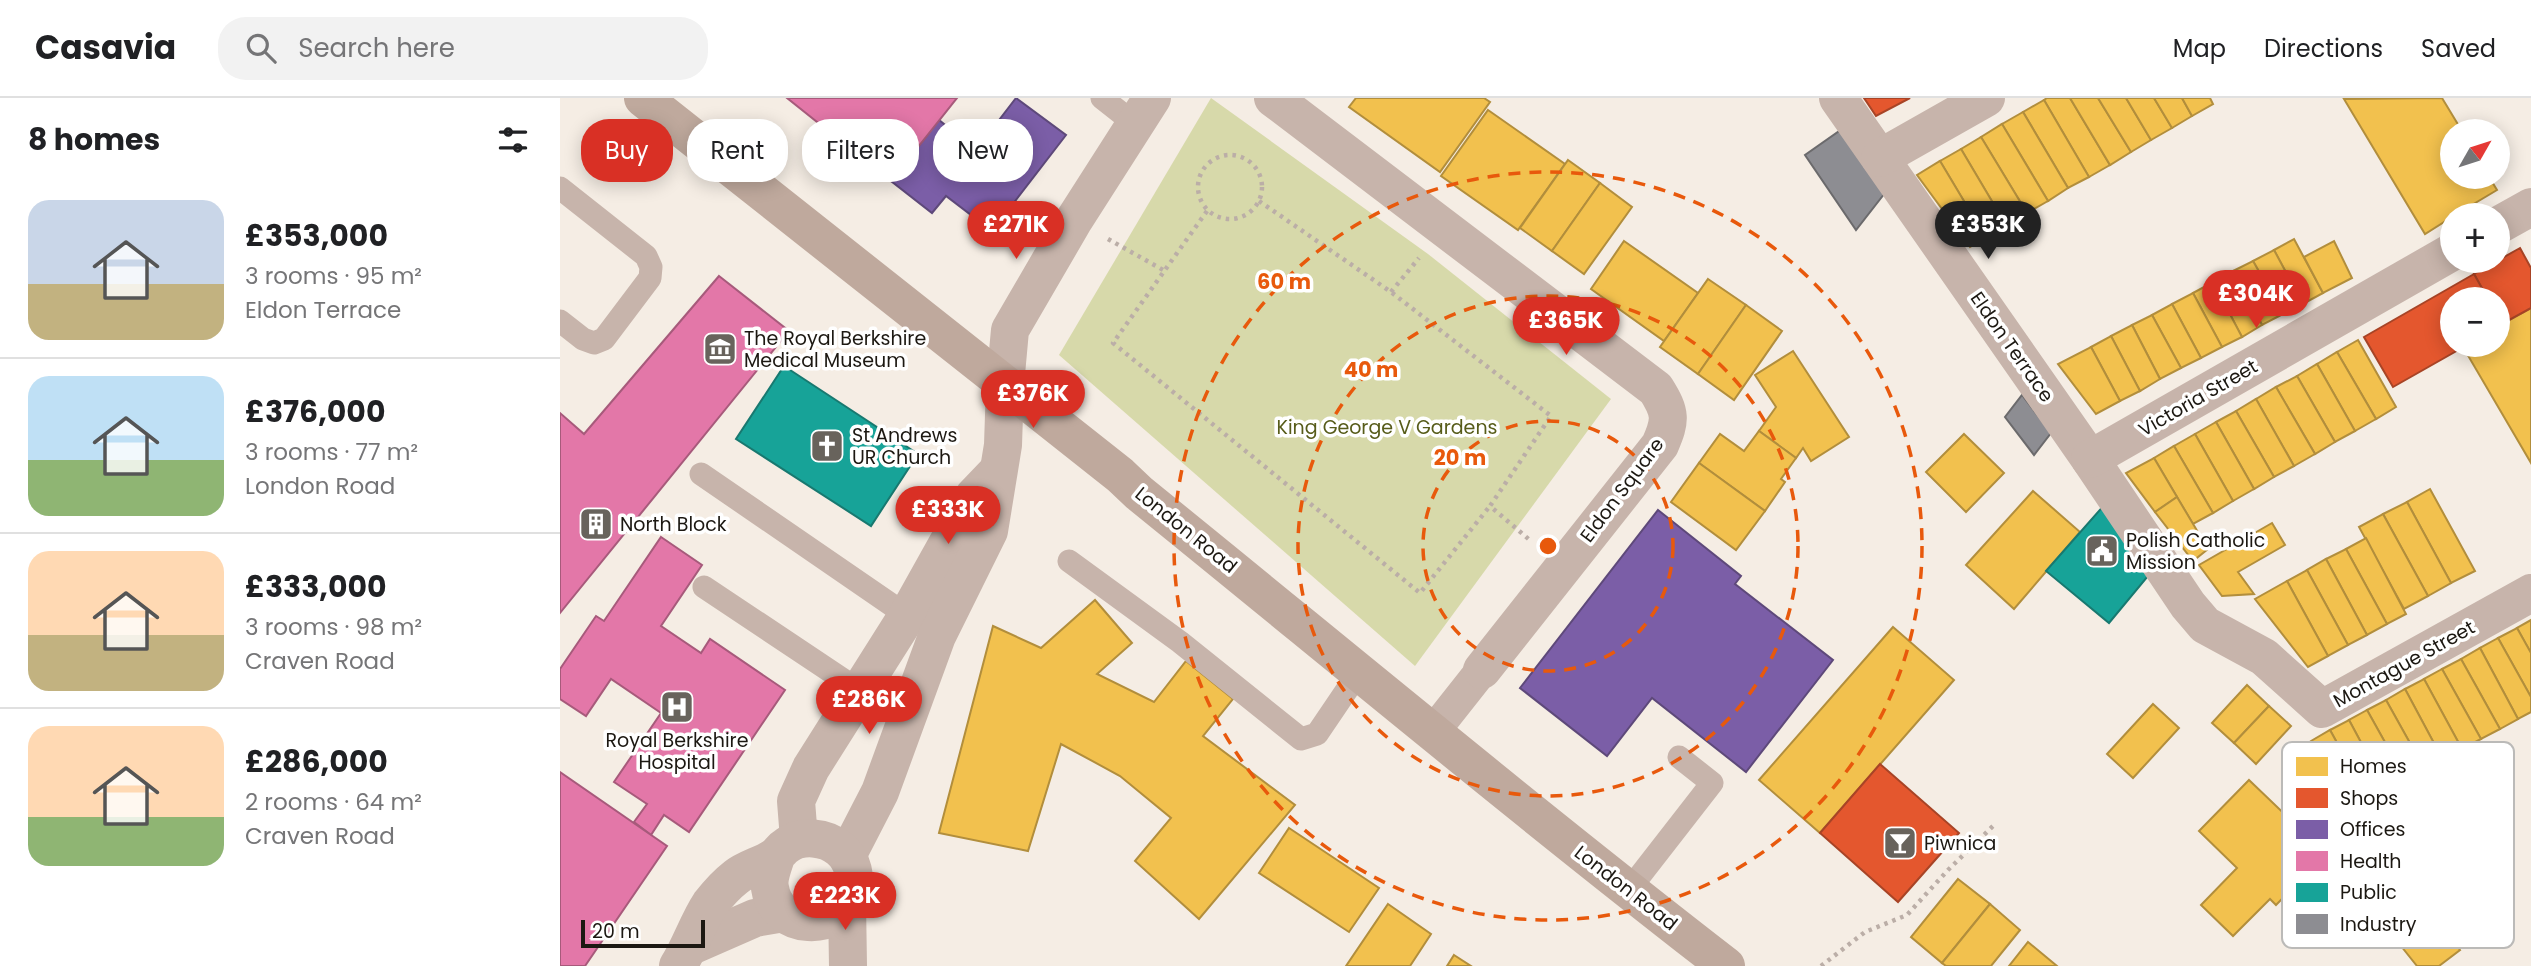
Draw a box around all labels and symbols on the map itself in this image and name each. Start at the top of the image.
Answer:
north arrow [2440,119,2510,189]
pin: £271K [967,202,1065,261]
pin: £353K [1939,202,2037,261]
text: 60 m [1257,267,1311,296]
pin: £304K [2207,271,2305,330]
street label: Eldon Terrace [1964,286,2060,408]
pin: £365K [1517,298,1615,357]
place label: The Royal Berkshire Medical Museum [744,325,926,374]
museum icon: The Royal Berkshire Medical Museum [701,330,739,368]
street label: Victoria Street [2133,353,2263,443]
text: 40 m [1344,355,1398,384]
pin: £376K [984,370,1082,430]
park label: King George V Gardens [1277,414,1497,441]
place label: St Andrews UR Church [852,422,957,471]
church icon: St Andrews UR Church [808,427,846,465]
street label: Eldon Square [1574,432,1670,548]
text: 20 m [1434,443,1486,472]
street label: London Road [1129,480,1243,580]
pin: £333K [899,486,997,546]
building icon: North Block [577,505,615,543]
place label: North Block [620,511,727,538]
place label: Polish Catholic Mission [2126,527,2265,576]
public building icon: Polish Catholic Mission [2083,532,2121,570]
centre of rings [1536,534,1560,558]
street label: Montague Street [2328,614,2480,714]
pin: £286K [820,676,918,736]
hospital icon: Royal Berkshire Hospital [658,688,696,726]
place label: Royal Berkshire Hospital [606,727,748,776]
legend [2282,742,2514,948]
text: Homes [2340,753,2407,780]
text: Shops [2340,785,2398,812]
text: Offices [2340,816,2405,843]
bar icon: Piwnica [1881,824,1919,862]
place label: Piwnica [1924,830,1996,857]
street label: London Road [1569,839,1683,937]
text: Health [2340,848,2402,875]
pin: £223K [796,872,894,932]
text: Public [2340,879,2397,906]
text: Industry [2340,911,2417,938]
scale bar [581,917,705,949]

